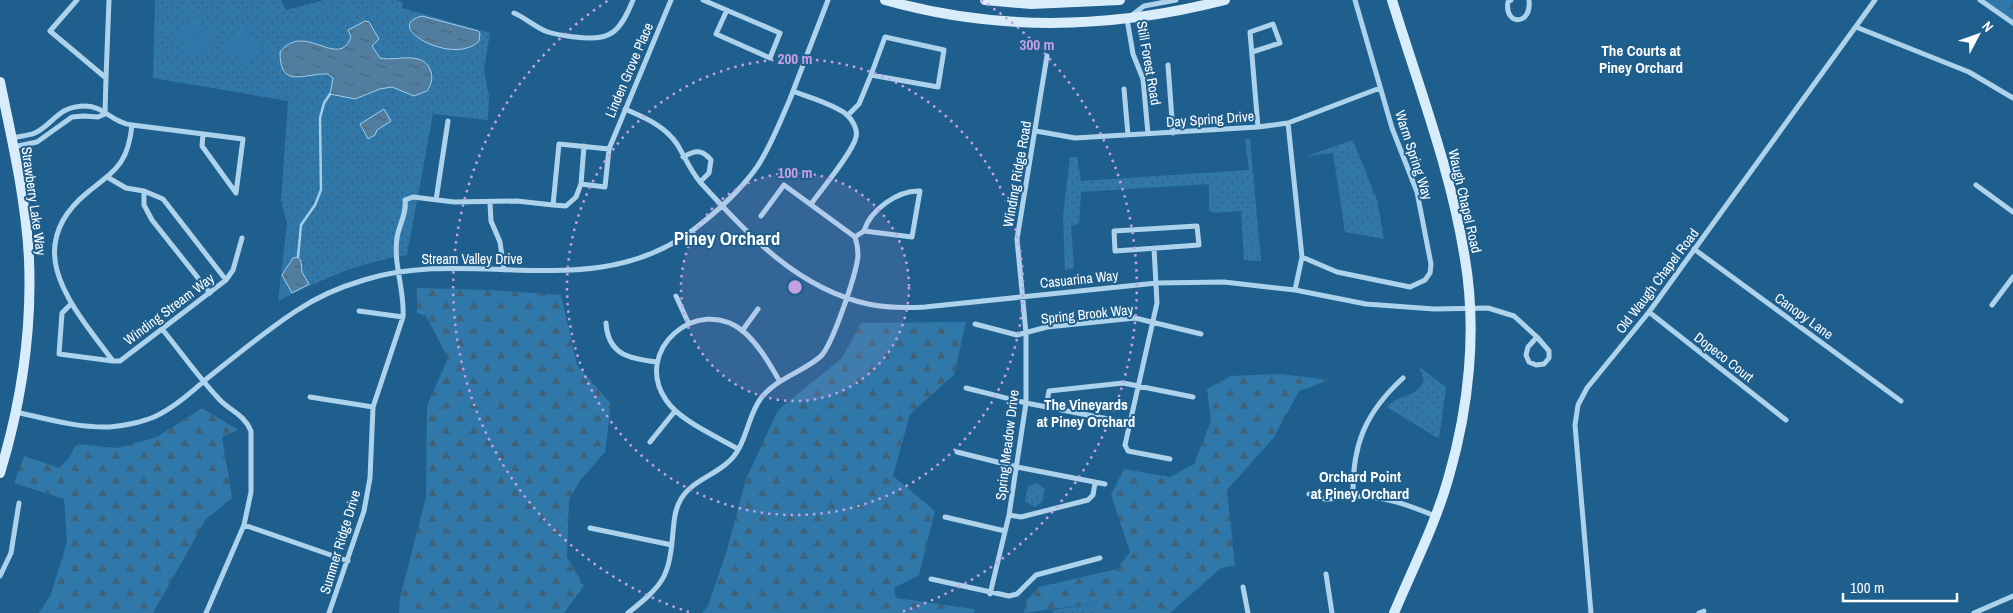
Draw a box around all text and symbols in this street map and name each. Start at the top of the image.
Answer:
north arrow [1953,10,2003,60]
text: N [1978,17,1997,36]
street label: Linden Grove Place [601,20,657,120]
street label: Still Forest Road [1133,20,1165,106]
text: 300 m [1020,34,1054,55]
district label: The Courts at Piney Orchard [1599,40,1683,78]
text: 200 m [778,48,812,69]
street label: Day Spring Drive [1165,107,1255,131]
street label: Warm Spring Way [1391,108,1437,202]
street label: Winding Ridge Road [999,120,1035,228]
street label: Strawberry Lake Way [17,146,51,257]
street label: Waugh Chapel Road [1444,147,1486,255]
text: 100 m [778,162,812,183]
district label: Piney Orchard [674,225,780,251]
street label: Old Waugh Chapel Road [1612,225,1702,337]
street label: Stream Valley Drive [421,250,523,268]
street label: Casuarina Way [1039,266,1119,292]
street label: Winding Stream Way [120,269,218,349]
centre of rings [786,278,804,296]
street label: Canopy Lane [1771,289,1837,343]
street label: Spring Brook Way [1040,300,1134,328]
street label: Dopeco Court [1691,328,1757,386]
street label: Spring Meadow Drive [991,389,1023,501]
district label: The Vineyards at Piney Orchard [1037,394,1135,432]
district label: Orchard Point at Piney Orchard [1311,466,1409,504]
street label: Summer Ridge Drive [316,488,364,596]
scale bar [1843,570,1957,602]
text: 100 m [1850,577,1884,598]

